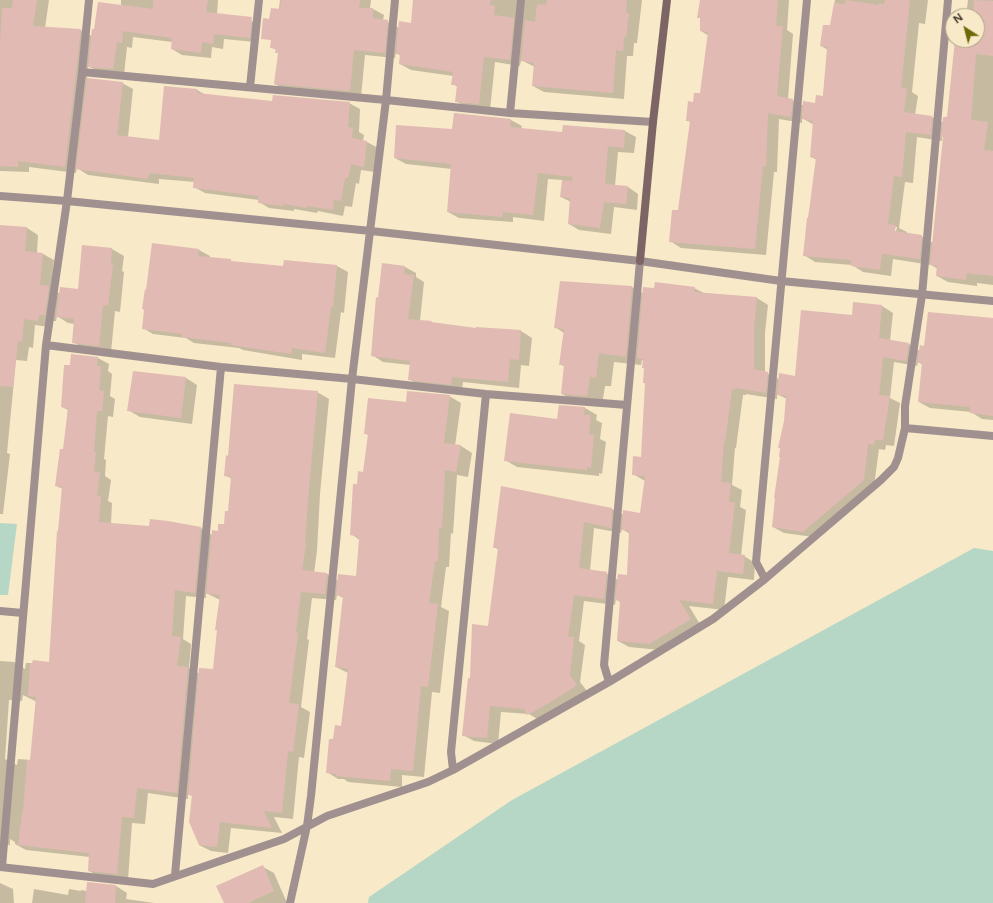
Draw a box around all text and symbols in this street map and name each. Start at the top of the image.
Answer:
north arrow [945,8,985,48]
text: N [951,11,965,26]

